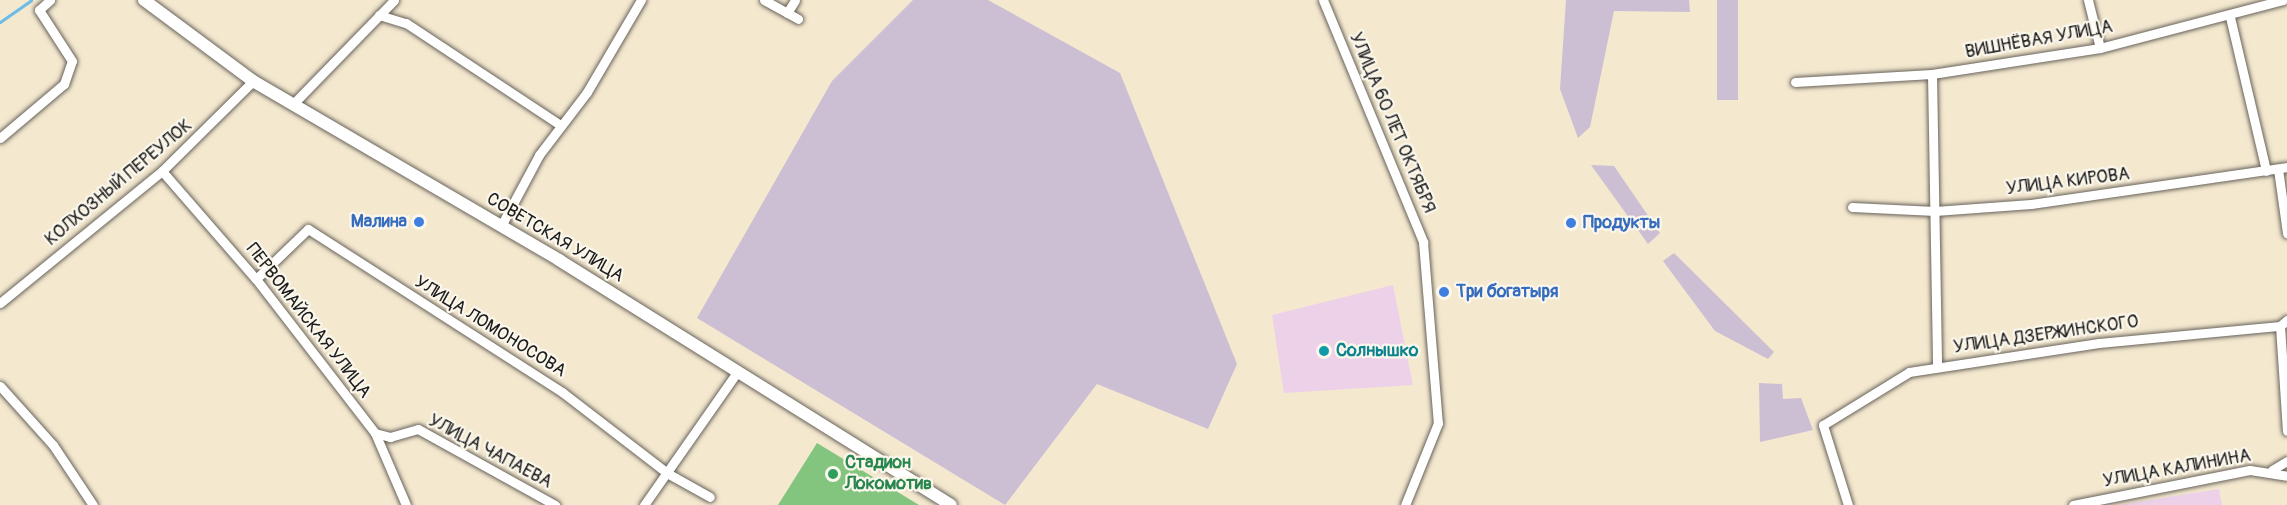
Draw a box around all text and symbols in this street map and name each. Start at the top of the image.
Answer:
street label: ВИШНЁВАЯ УЛИЦА [1963,16,2115,64]
street label: УЛИЦА 60 ЛЕТ ОКТЯБРЯ [1344,30,1440,216]
street label: КОЛХОЗНЫЙ ПЕРЕУЛОК [41,115,197,251]
street label: УЛИЦА КИРОВА [2005,164,2131,200]
street label: СОВЕТСКАЯ УЛИЦА [482,188,628,288]
place label: Малина [351,211,407,233]
place label: Продукты [1583,212,1660,234]
marker: Малина [412,215,426,229]
marker: Продукты [1564,216,1578,230]
street label: ПЕРВОМАЙСКАЯ УЛИЦА [241,239,375,403]
street label: УЛИЦА ЛОМОНОСОВА [410,272,570,382]
place label: Три богатыря [1456,281,1558,303]
marker: Три богатыря [1437,285,1451,299]
street label: УЛИЦА ДЗЕРЖИНСКОГО [1952,311,2140,359]
place label: Солнышко [1336,340,1418,362]
marker: Солнышко [1317,344,1331,358]
street label: УЛИЦА ЧАПАЕВА [424,410,556,494]
street label: УЛИЦА КАЛИНИНА [2101,445,2253,493]
place label: Стадион Локомотив [845,453,932,496]
marker: Стадион Локомотив [826,467,840,481]

